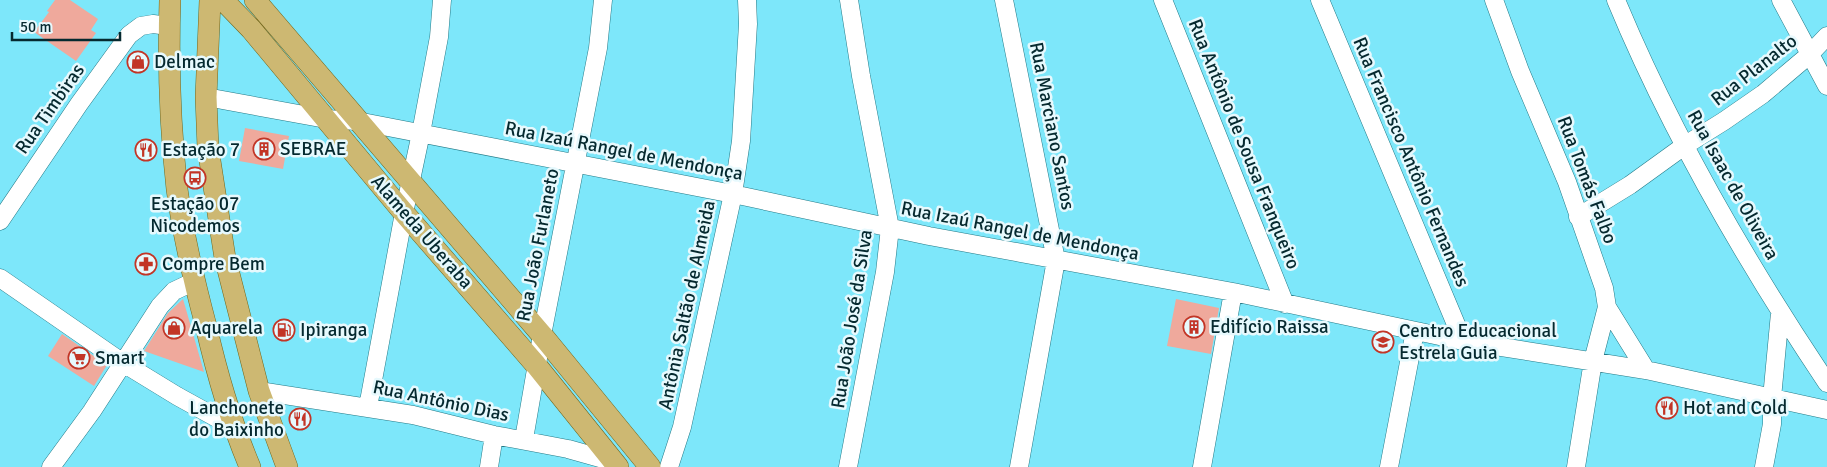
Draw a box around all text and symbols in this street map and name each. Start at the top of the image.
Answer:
scale bar [12,10,120,42]
street label: Rua Antônio de Sousa Franqueiro [1183,15,1305,273]
text: 50 m [20,18,51,36]
street label: Rua Planalto [1706,29,1802,111]
street label: Rua Francisco Antônio Fernandes [1347,33,1475,291]
street label: Rua Marciano Santos [1024,40,1080,212]
shop icon: Delmac [126,50,150,74]
place label: Delmac [154,50,215,74]
street label: Rua Timbiras [10,59,90,159]
street label: Rua Isaac de Oliveira [1682,106,1784,264]
street label: Rua Tomás Falbo [1552,113,1622,247]
street label: Rua Izaú Rangel de Mendonça [503,116,745,186]
building icon: SEBRAE [252,137,276,161]
place label: SEBRAE [280,137,347,161]
restaurant icon: Estação 7 [134,138,158,162]
place label: Estação 7 [162,138,240,162]
bus stop icon: Estação 07 Nicodemos [183,166,207,190]
street label: Rua João Furlaneto [511,166,565,324]
street label: Alameda Uberaba [366,170,478,294]
place label: Estação 07 Nicodemos [150,192,240,238]
street label: Rua Izaú Rangel de Mendonça [899,196,1141,266]
street label: Antônia Saltão de Almeida [653,198,721,412]
street label: Rua João José da Silva [826,228,878,410]
pharmacy icon: Compre Bem [134,252,158,276]
place label: Compre Bem [162,252,265,276]
building icon: Edifício Raissa [1182,315,1206,339]
place label: Edifício Raissa [1210,315,1329,339]
shop icon: Aquarela [162,316,186,340]
place label: Aquarela [190,316,263,340]
fuel station icon: Ipiranga [272,318,296,342]
place label: Ipiranga [300,318,367,342]
place label: Centro Educacional Estrela Guia [1399,319,1557,365]
school or university icon: Centro Educacional Estrela Guia [1371,330,1395,354]
supermarket icon: Smart [67,346,91,370]
place label: Smart [95,346,145,370]
street label: Rua Antônio Dias [371,375,511,427]
place label: Lanchonete do Baixinho [189,396,284,442]
restaurant icon: Hot and Cold [1655,396,1679,420]
place label: Hot and Cold [1683,396,1787,420]
restaurant icon: Lanchonete do Baixinho [288,407,312,431]

